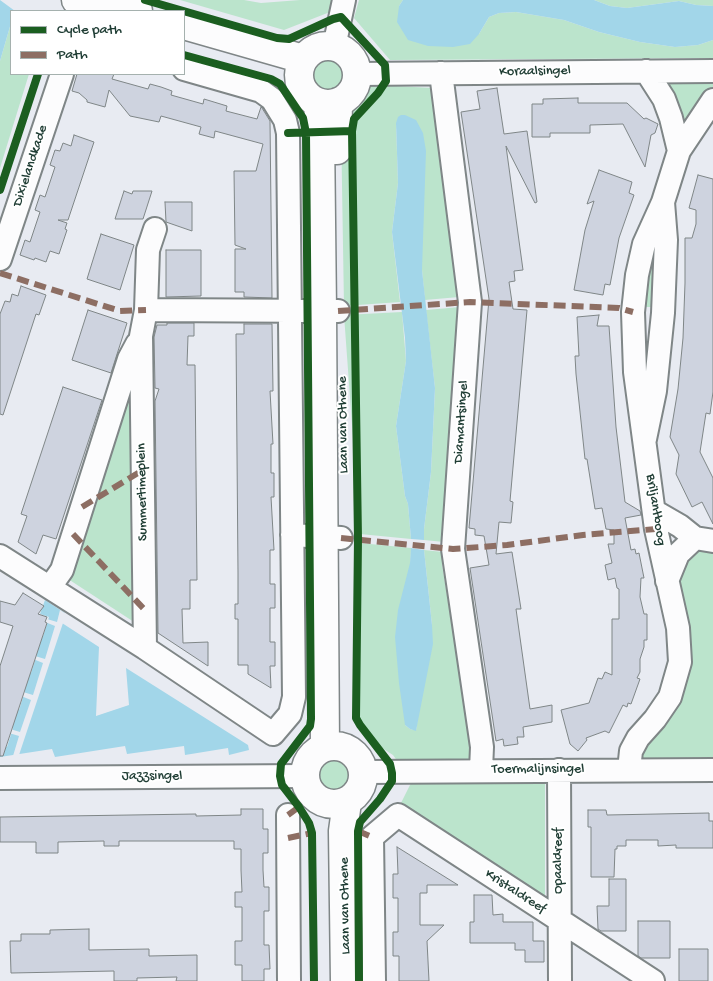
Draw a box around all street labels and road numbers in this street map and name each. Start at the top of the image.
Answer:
street label: Koraalsingel [499,63,571,81]
street label: Dixielandkade [10,123,52,209]
street label: Laan van Othene [335,376,353,474]
street label: Diamantsingel [451,380,473,464]
street label: Summertimeplein [134,443,152,541]
street label: Briljantboog [641,473,669,547]
street label: Toermalijnsingel [492,762,584,778]
street label: Jazzsingel [122,769,182,785]
street label: Opaaldreef [551,828,567,894]
street label: Laan van Othene [337,857,355,955]
street label: Kristaldreef [481,866,549,918]

